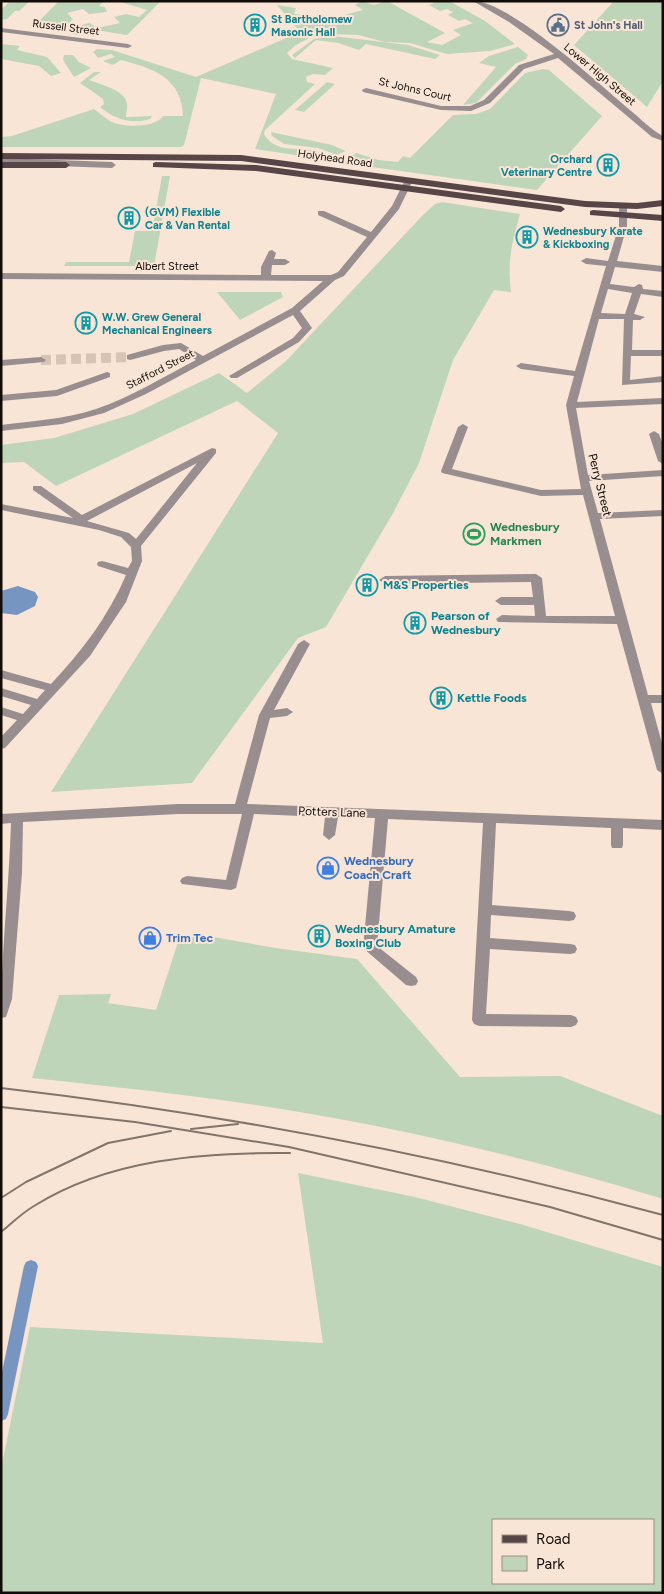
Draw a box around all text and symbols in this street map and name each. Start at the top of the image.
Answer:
building icon: St Bartholomew Masonic Hall [243,13,267,37]
place label: St Bartholomew Masonic Hall [271,13,353,39]
public building icon: St John's Hall [546,13,570,37]
street label: Russell Street [32,17,100,38]
place label: St John's Hall [574,19,643,32]
street label: Lower High Street [561,41,638,108]
street label: St Johns Court [377,75,452,104]
street label: Holyhead Road [297,147,373,170]
place label: Orchard Veterinary Centre [501,153,592,179]
building icon: Orchard Veterinary Centre [596,153,620,177]
building icon: (GVM) Flexible Car & Van Rental [117,206,141,230]
place label: (GVM) Flexible Car & Van Rental [145,206,230,232]
building icon: Wednesbury Karate & Kickboxing [515,225,539,249]
place label: Wednesbury Karate & Kickboxing [543,225,643,251]
street label: Albert Street [135,260,199,273]
building icon: W.W. Grew General Mechanical Engineers [74,311,98,335]
place label: W.W. Grew General Mechanical Engineers [102,311,212,337]
street label: Stafford Street [124,347,196,392]
street label: Perry Street [585,452,615,518]
place label: Wednesbury Markmen [490,520,560,548]
sports icon: Wednesbury Markmen [462,522,486,546]
building icon: M&S Properties [355,573,379,597]
place label: M&S Properties [383,578,469,592]
place label: Pearson of Wednesbury [431,609,501,637]
building icon: Pearson of Wednesbury [403,611,427,635]
building icon: Kettle Foods [429,686,453,710]
place label: Kettle Foods [457,691,527,705]
street label: Potters Lane [298,804,366,820]
place label: Wednesbury Coach Craft [344,854,414,882]
shop icon: Wednesbury Coach Craft [316,856,340,880]
place label: Wednesbury Amature Boxing Club [335,922,456,950]
building icon: Wednesbury Amature Boxing Club [307,924,331,948]
shop icon: Trim Tec [138,926,162,950]
place label: Trim Tec [166,931,213,945]
legend [492,1519,654,1584]
text: Road [536,1530,571,1548]
text: Park [536,1555,565,1573]

